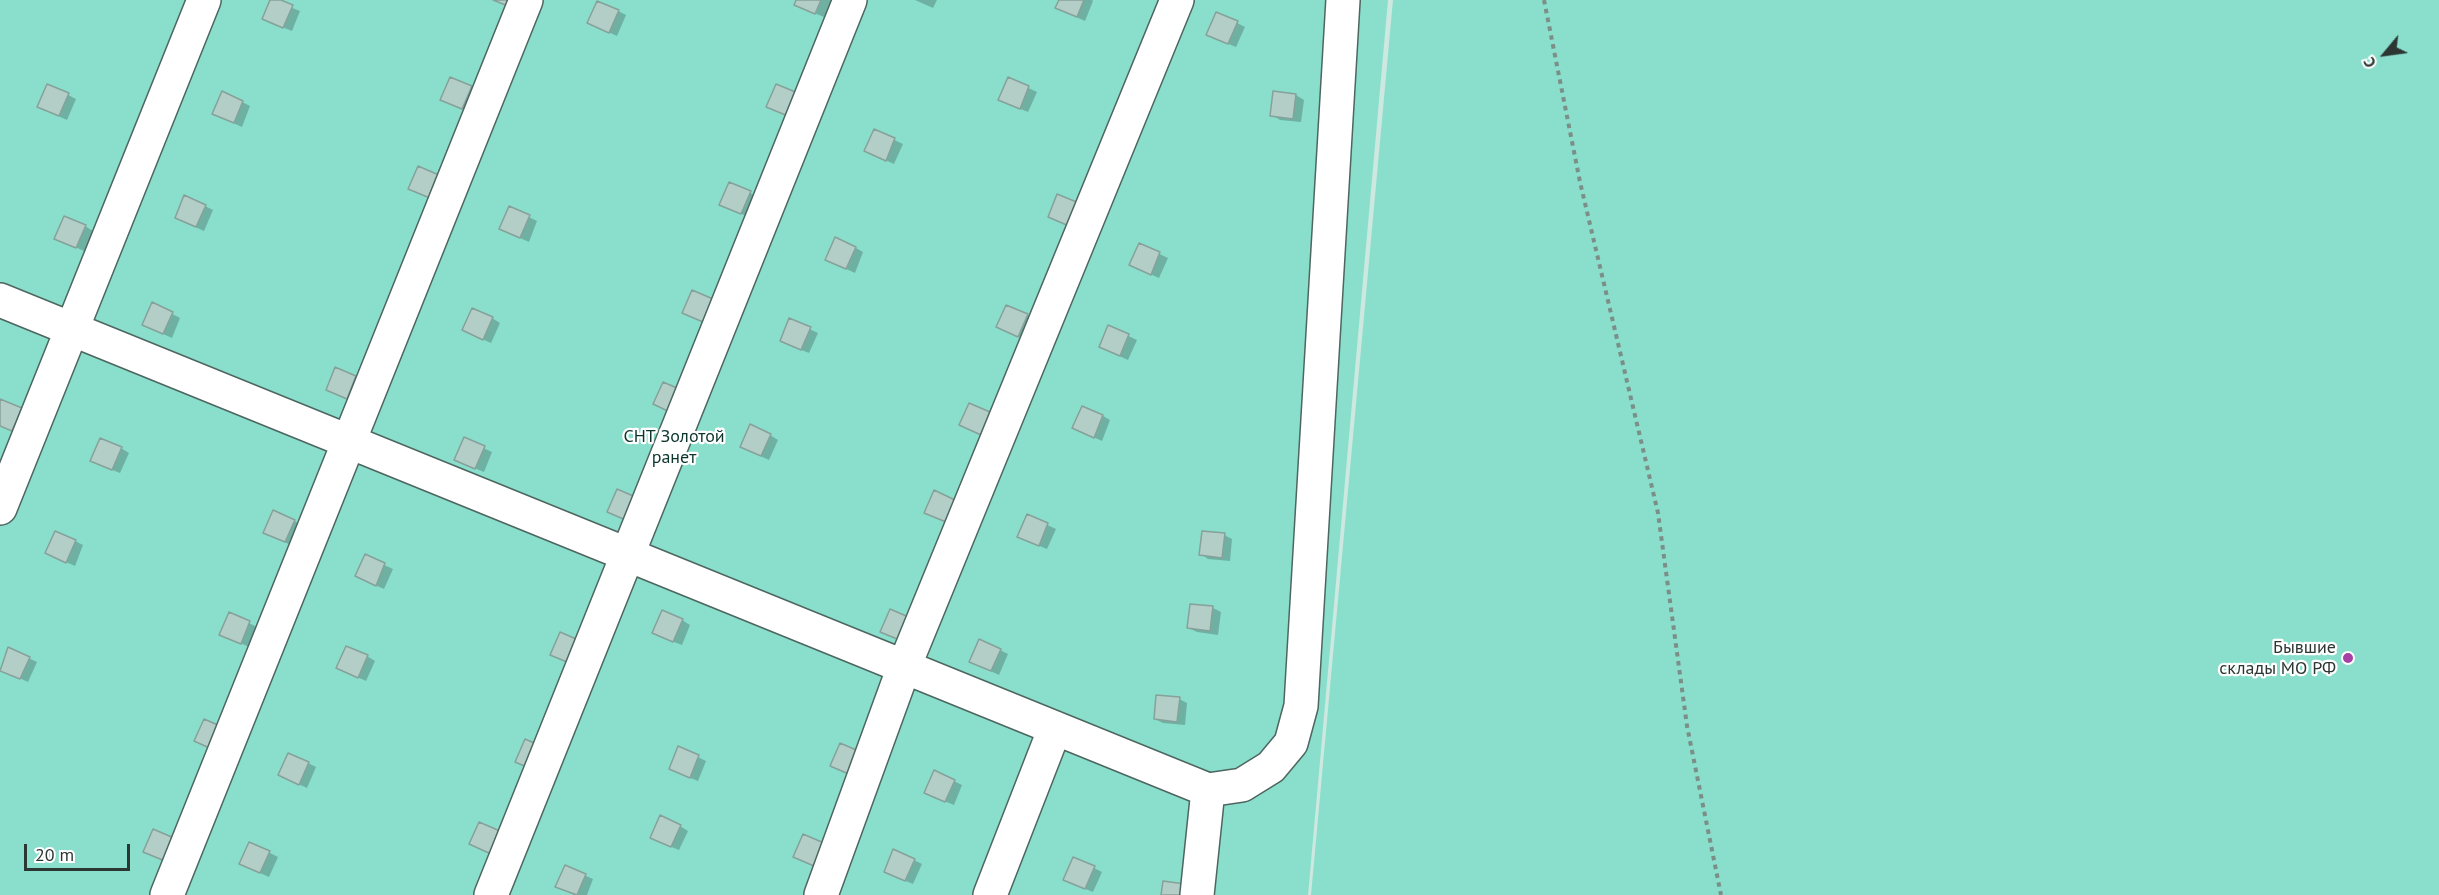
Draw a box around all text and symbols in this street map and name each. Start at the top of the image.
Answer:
north arrow [2355,24,2415,84]
text: С [2358,54,2380,71]
park label: СНТ Золотой ранет [623,426,725,468]
place label: Бывшие склады МО РФ [2219,637,2336,680]
marker: Бывшие склады МО РФ [2341,651,2355,665]
scale bar [27,832,134,870]
text: 20 m [35,843,74,866]

